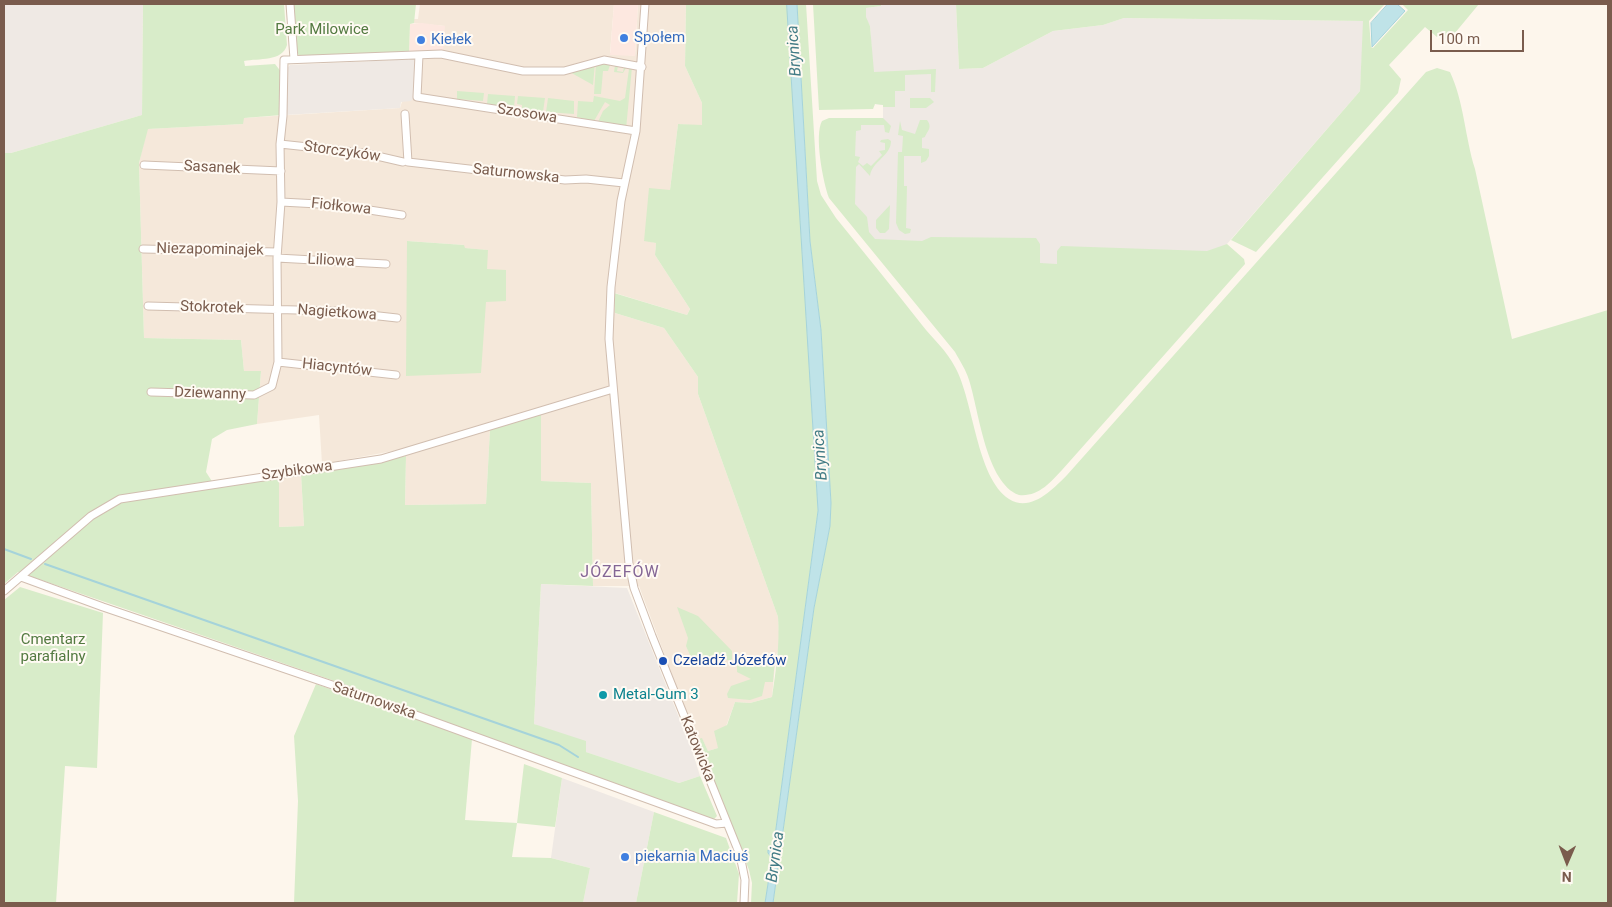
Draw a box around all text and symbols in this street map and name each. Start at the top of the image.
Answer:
scale bar [1432,20,1526,52]
park label: Park Milowice [275,21,369,39]
water label: Brynica [784,25,806,77]
place label: Społem [634,29,685,47]
text: 100 m [1438,30,1480,48]
place label: Kiełek [431,31,472,49]
marker: Społem [618,32,630,44]
marker: Kiełek [415,34,427,46]
street label: Szosowa [496,100,558,128]
street label: Storczyków [303,138,381,166]
street label: Sasanek [183,158,241,178]
street label: Saturnowska [472,161,560,187]
street label: Fiołkowa [310,195,372,219]
street label: Niezapominajek [156,240,264,260]
street label: Liliowa [307,251,355,271]
street label: Stokrotek [180,298,244,318]
street label: Nagietkowa [297,301,377,325]
street label: Hiacyntów [301,355,373,381]
street label: Dziewanny [174,384,246,404]
water label: Brynica [810,429,832,481]
street label: Szybikowa [261,457,333,485]
district label: JÓZEFÓW [579,563,661,583]
park label: Cmentarz parafialny [20,631,86,666]
place label: Czeladź Józefów [673,652,787,670]
marker: Czeladź Józefów [657,655,669,667]
street label: Saturnowska [330,678,418,724]
place label: Metal-Gum 3 [613,686,699,704]
marker: Metal-Gum 3 [597,689,609,701]
street label: Katowicka [676,713,718,785]
water label: Brynica [763,830,789,884]
north arrow [1542,837,1592,887]
place label: piekarnia Maciuś [635,848,748,866]
marker: piekarnia Maciuś [619,851,631,863]
text: N [1562,869,1572,885]

